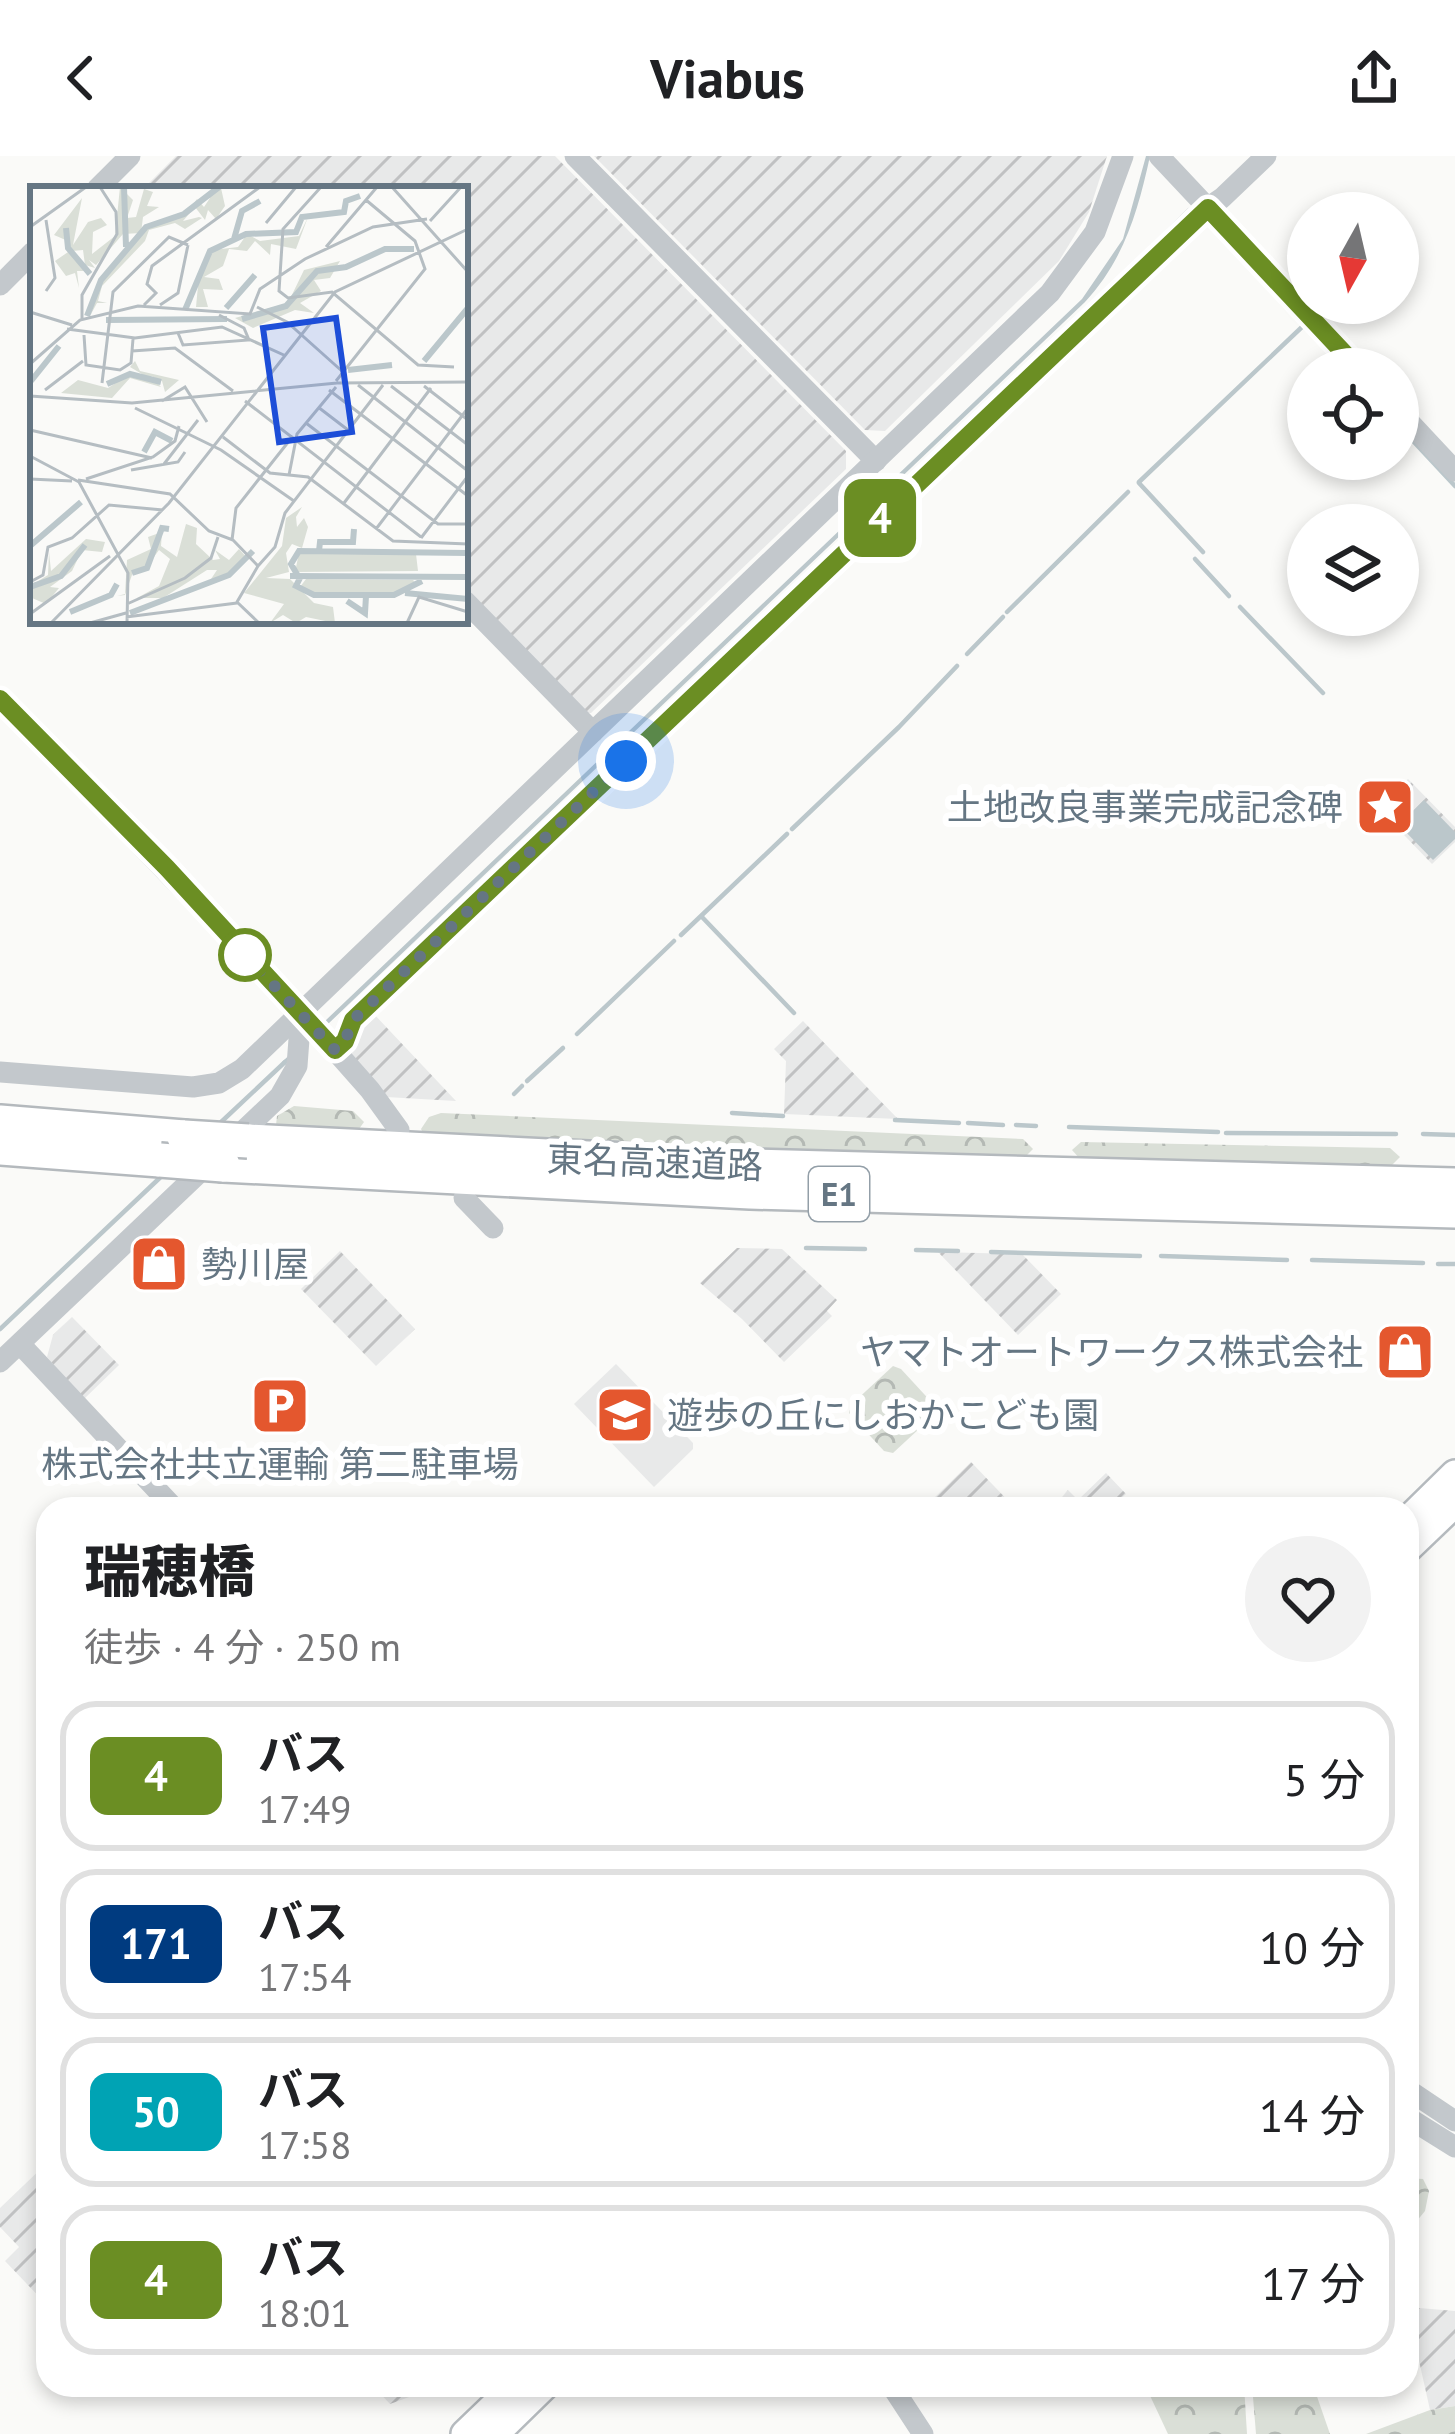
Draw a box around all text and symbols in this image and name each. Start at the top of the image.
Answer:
text: Viabus [650,43,805,113]
icon: back [48,45,114,111]
icon: share [1341,45,1407,111]
inset map [30,186,468,624]
north arrow [1287,192,1419,324]
map controls [1287,192,1419,636]
button: locate [1287,348,1419,480]
line badge: 4 [841,479,919,557]
text: 4 [868,490,892,545]
button: layers [1287,504,1419,636]
your location [596,731,656,791]
place icon: 土地改良事業完成記念碑 [1354,776,1416,838]
place label: 土地改良事業完成記念碑 [947,783,1343,830]
unlabelled marker [220,930,270,980]
street label: 東名高速道路 [546,1134,764,1189]
road number: E1 [809,1167,869,1221]
shop icon: 勢川屋 [128,1233,190,1295]
place label: 勢川屋 [201,1240,309,1287]
shop icon: ヤマトオートワークス株式会社 [1374,1321,1436,1383]
place label: ヤマトオートワークス株式会社 [860,1328,1363,1375]
parking icon: 株式会社共立運輸 第二駐車場 [249,1375,311,1437]
school or university icon: 遊歩の丘にしおかこども園 [594,1384,656,1446]
place label: 遊歩の丘にしおかこども園 [667,1391,1099,1438]
place label: 株式会社共立運輸 第二駐車場 [41,1440,519,1487]
text: 瑞穂橋 [84,1534,255,1608]
button: heart [1245,1536,1371,1662]
text: 徒歩 · 4 分 · 250 m [84,1621,401,1672]
text: バス [258,1724,348,1782]
text: 4 [144,1748,168,1803]
text: 5 分 [1283,1750,1365,1808]
text: 17:49 [258,1783,352,1834]
text: バス [258,1892,348,1950]
text: 171 [120,1916,192,1971]
text: 10 分 [1259,1918,1365,1976]
text: 17:54 [258,1951,352,2002]
text: バス [258,2060,348,2118]
text: 50 [132,2084,180,2139]
text: 14 分 [1259,2086,1365,2144]
text: 17:58 [258,2119,352,2170]
text: バス [258,2228,348,2286]
text: 4 [144,2252,168,2307]
text: 17 分 [1261,2254,1365,2312]
text: 18:01 [258,2287,352,2338]

